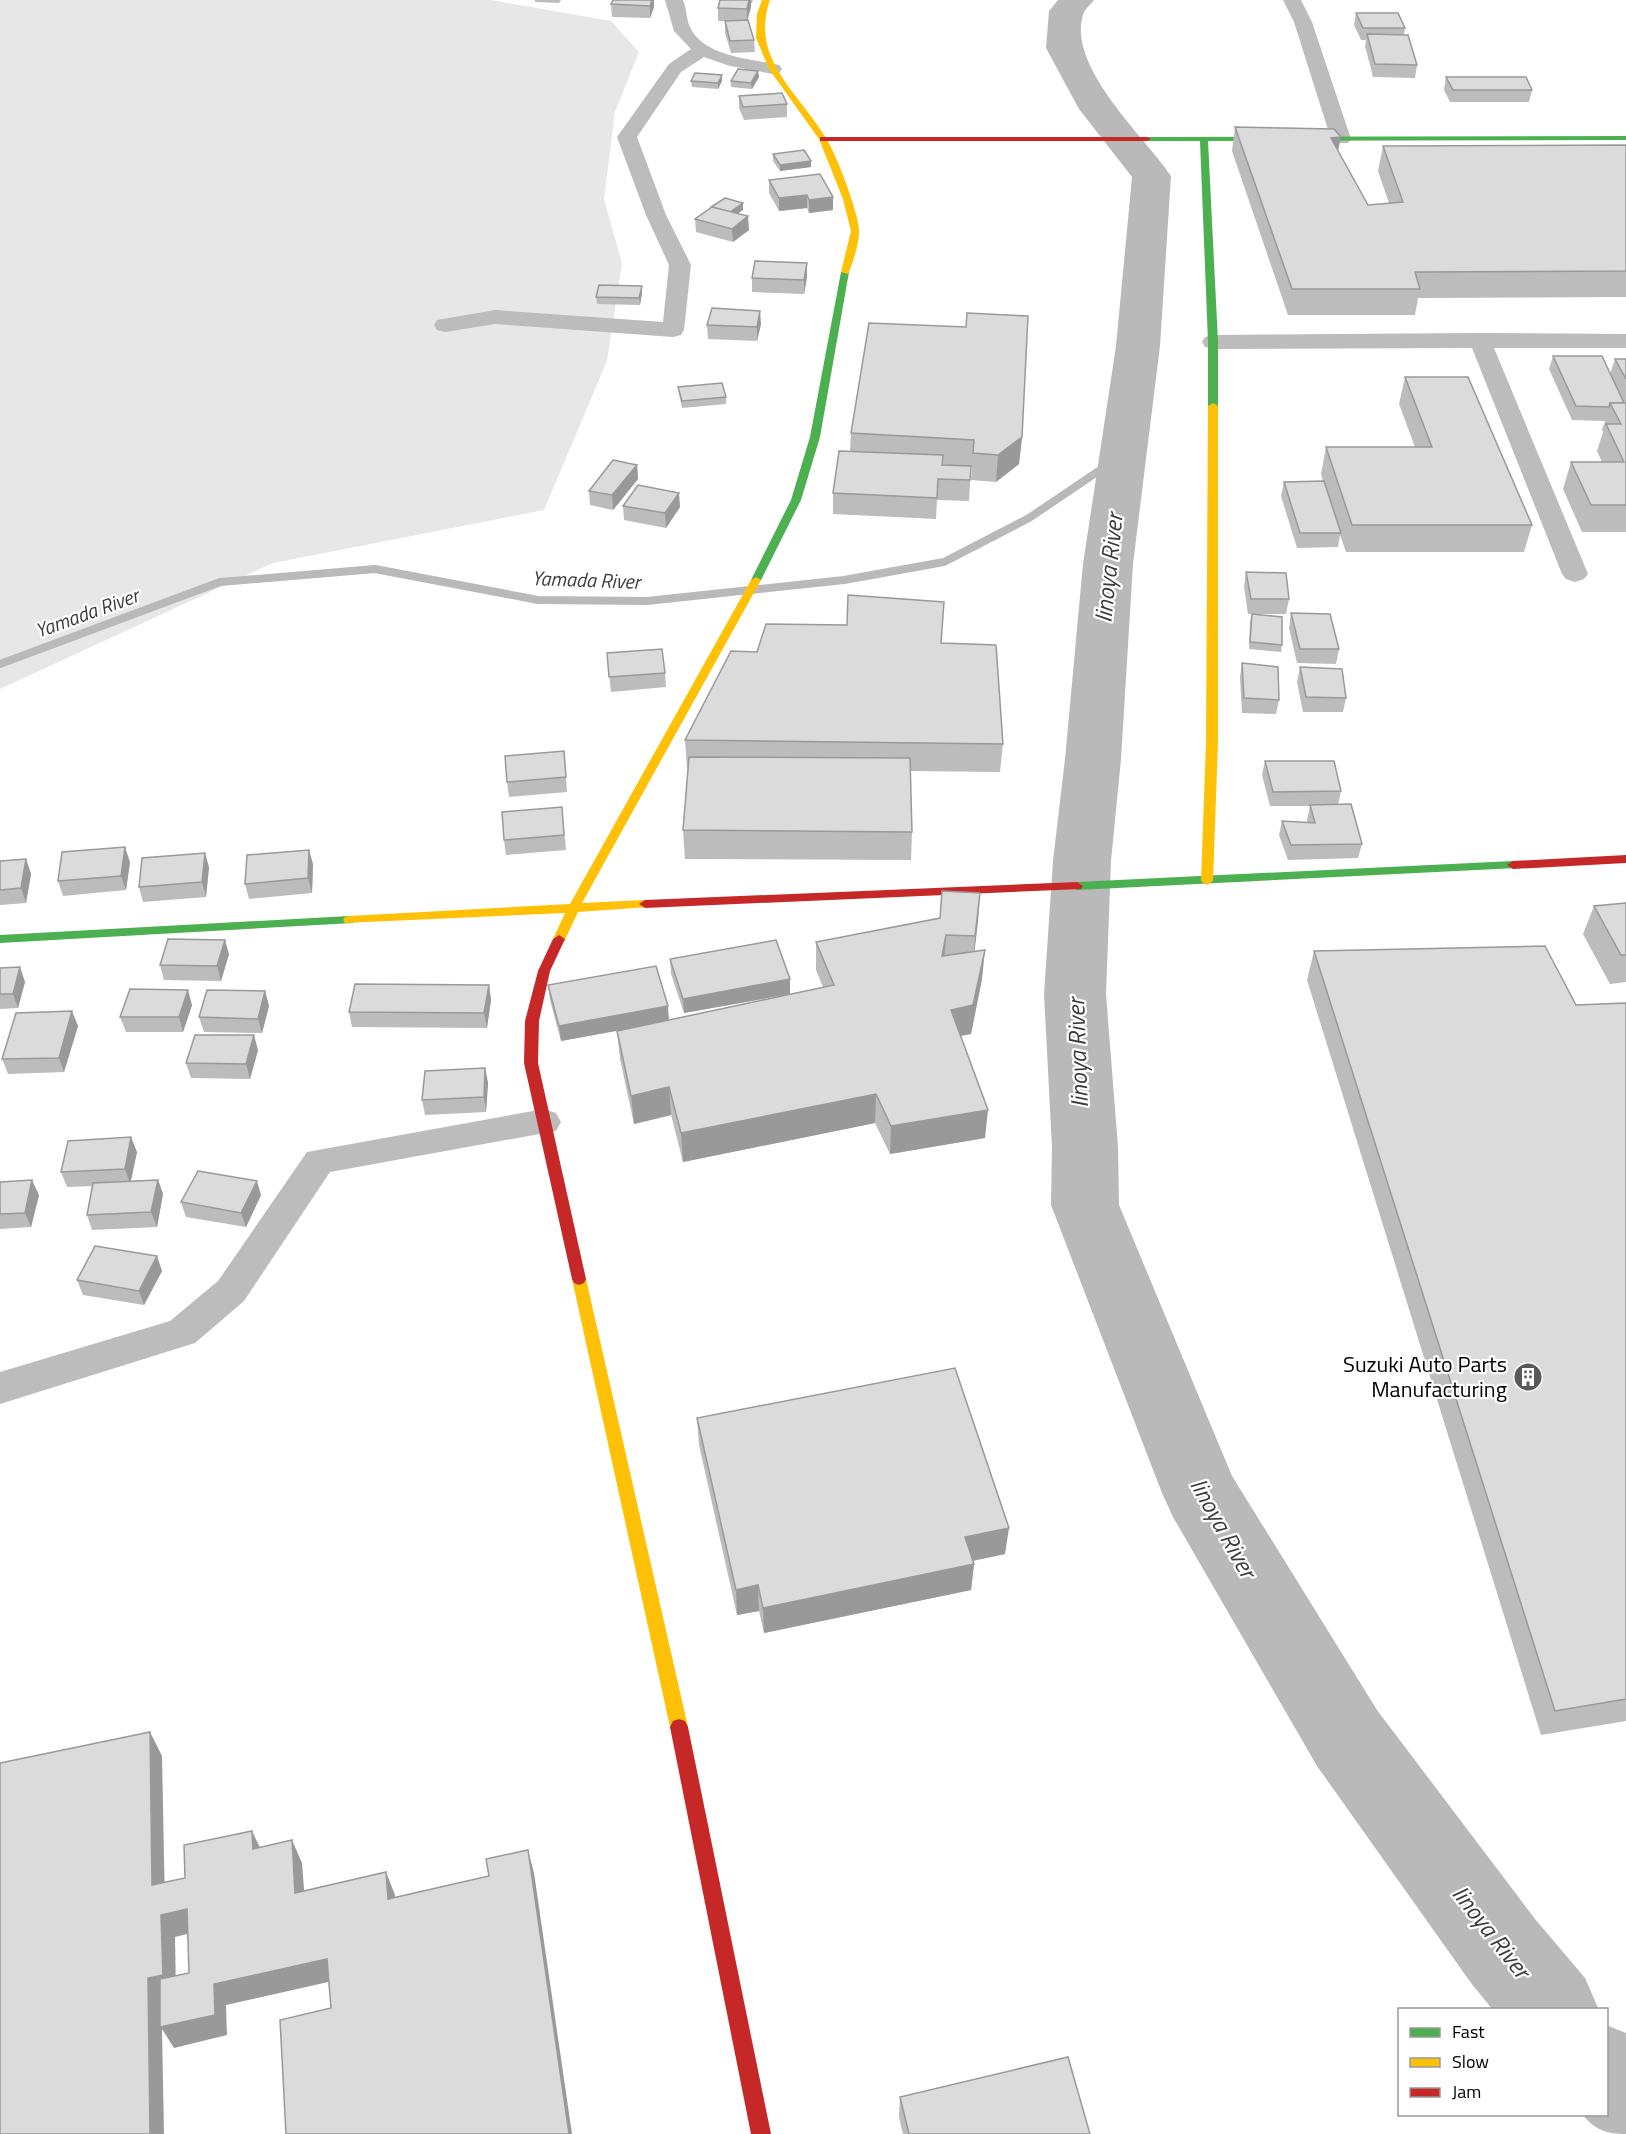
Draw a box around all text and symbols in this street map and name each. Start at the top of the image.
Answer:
water label: Iinoya River [1084,508,1132,624]
water label: Yamada River [531,562,643,597]
water label: Yamada River [31,579,145,646]
water label: Iinoya River [1057,994,1097,1108]
place label: Suzuki Auto Parts Manufacturing [1343,1347,1507,1406]
building icon: Suzuki Auto Parts Manufacturing [1512,1361,1544,1393]
water label: Iinoya River [1182,1471,1268,1587]
water label: Iinoya River [1444,1877,1542,1988]
legend [1398,2008,1608,2116]
text: Fast [1452,2018,1485,2045]
text: Slow [1452,2048,1489,2075]
text: Jam [1452,2078,1481,2105]

